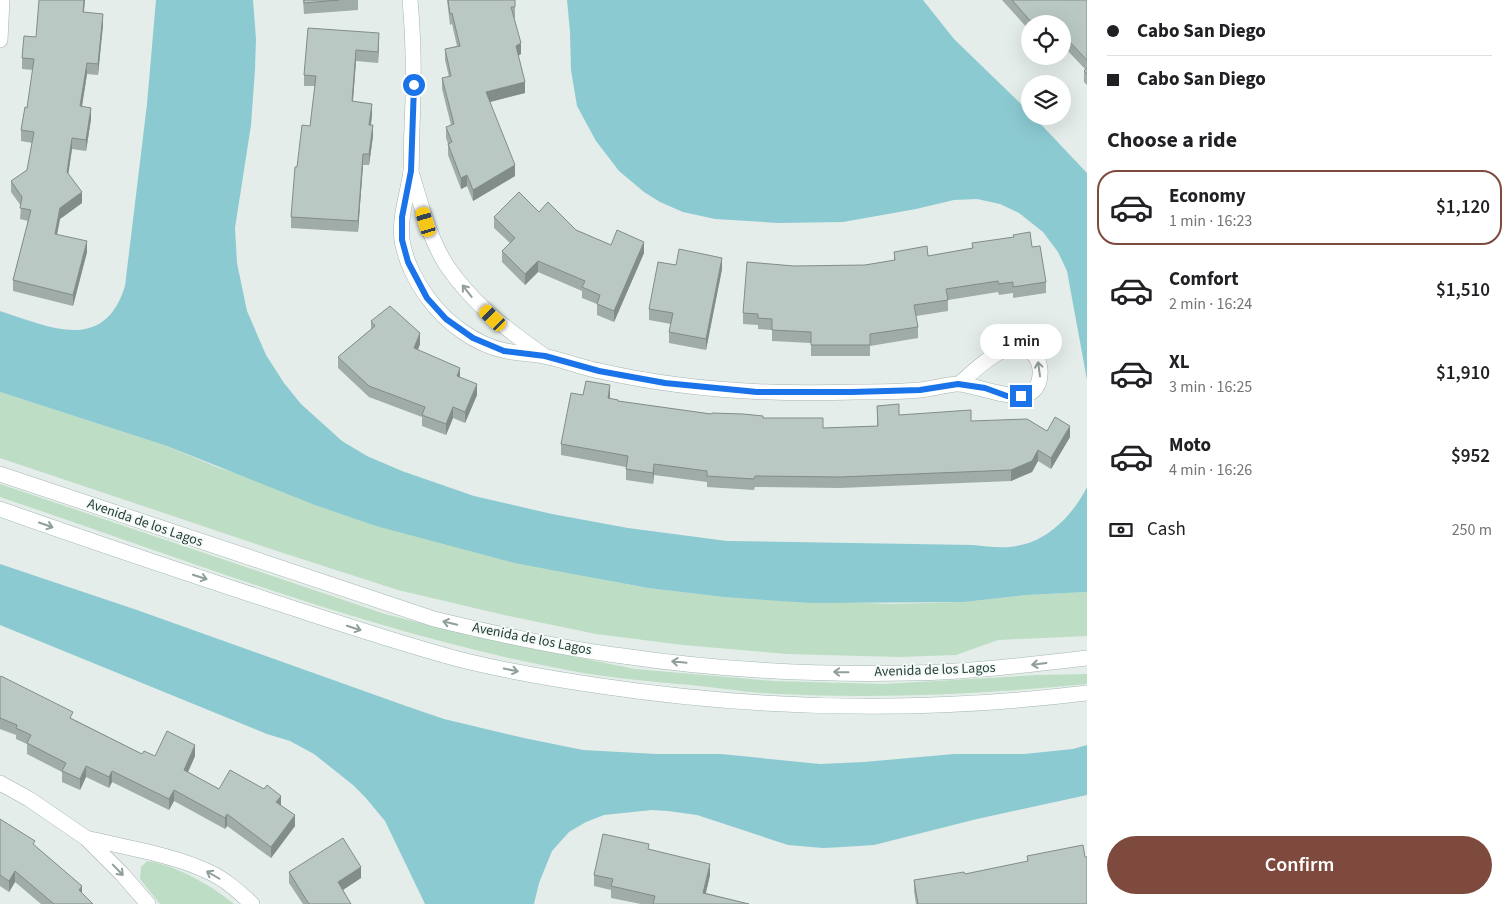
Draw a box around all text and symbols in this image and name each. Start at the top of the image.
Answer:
map controls [1021,15,1071,125]
button: locate [1021,15,1071,65]
text: Cabo San Diego [1137,18,1266,45]
text: Cabo San Diego [1137,66,1266,93]
route start [403,74,425,96]
button: layers [1021,75,1071,125]
text: Choose a ride [1107,124,1237,156]
text: Economy [1169,183,1246,210]
icon: car [1109,185,1154,230]
text: $1,120 [1436,194,1490,221]
car [414,205,437,239]
text: 1 min · 16:23 [1169,210,1252,232]
text: Comfort [1169,266,1239,293]
icon: car [1109,268,1154,313]
text: $1,510 [1436,277,1490,304]
one-way arrow [462,285,473,298]
text: 2 min · 16:24 [1169,293,1252,315]
car [476,302,509,334]
callout: 1 min [980,324,1062,358]
text: 1 min [1002,330,1040,352]
text: XL [1169,349,1190,376]
icon: car [1109,351,1154,396]
text: $1,910 [1436,360,1490,387]
one-way arrow [1034,362,1044,378]
text: 3 min · 16:25 [1169,376,1252,398]
route end [1010,385,1032,407]
text: Moto [1169,432,1211,459]
icon: car [1109,434,1154,479]
text: $952 [1451,443,1490,470]
text: 4 min · 16:26 [1169,459,1252,481]
street label: Avenida de los Lagos [84,494,206,552]
icon: cash [1107,516,1135,544]
text: Cash [1147,516,1186,543]
text: 250 m [1452,519,1492,541]
one-way arrow [38,521,53,530]
one-way arrow [192,573,208,583]
one-way arrow [443,618,459,627]
street label: Avenida de los Lagos [471,618,593,660]
one-way arrow [346,624,362,633]
one-way arrow [672,658,688,667]
street label: Avenida de los Lagos [874,658,996,682]
one-way arrow [1031,659,1047,669]
one-way arrow [503,666,519,675]
one-way arrow [834,667,850,677]
button: Confirm [1107,836,1492,894]
one-way arrow [112,864,124,877]
one-way arrow [207,869,221,879]

